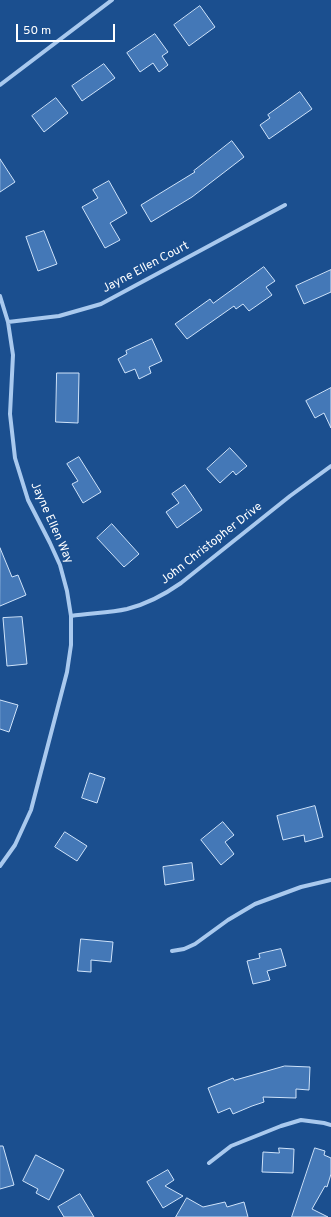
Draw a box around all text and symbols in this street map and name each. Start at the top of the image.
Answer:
scale bar [18,16,117,42]
text: 50 m [23,23,51,39]
street label: Jayne Ellen Court [100,239,192,297]
street label: Jayne Ellen Way [27,480,75,566]
street label: John Christopher Drive [158,500,266,588]

